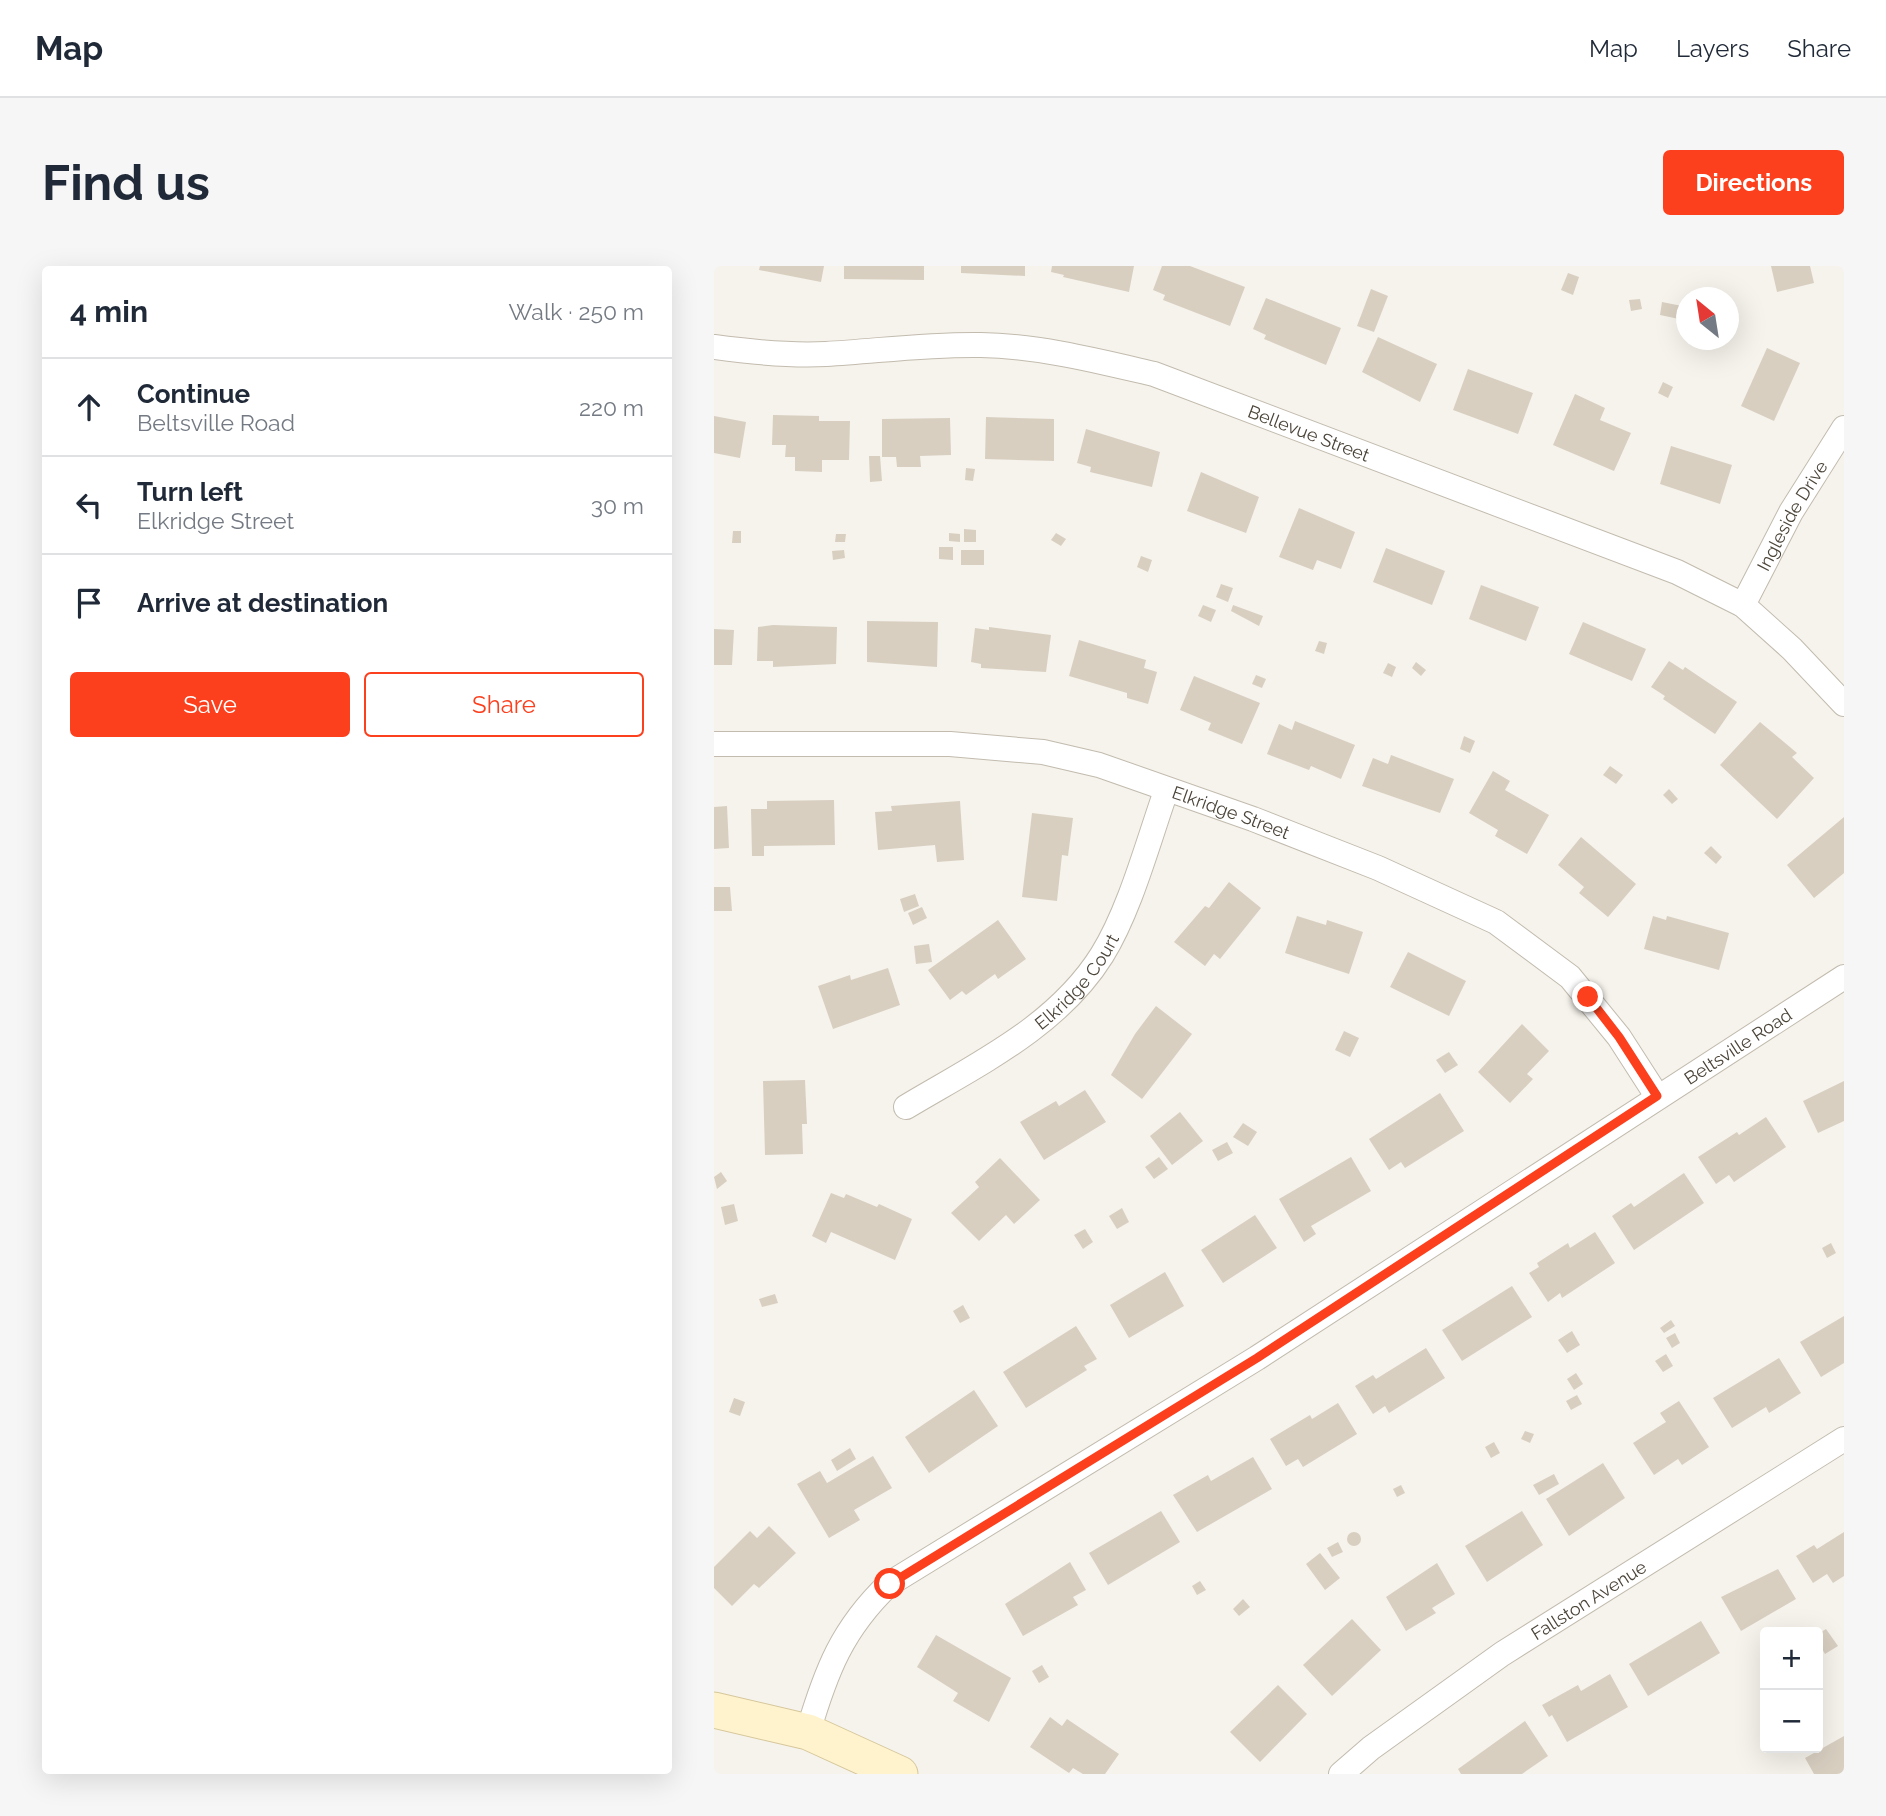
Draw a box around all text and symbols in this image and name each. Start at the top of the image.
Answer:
text: Map [35,29,103,68]
text: Map [1589,34,1638,63]
text: Layers [1676,34,1749,63]
text: Share [1787,34,1851,63]
button: Directions [1663,150,1844,215]
text: Find us [42,154,210,211]
north arrow [1676,287,1739,350]
text: 4 min [70,294,148,329]
text: Walk · 250 m [509,298,644,325]
text: Continue [137,379,250,409]
icon: ahead [70,388,108,426]
text: 220 m [579,394,644,421]
street label: Bellevue Street [1245,400,1372,465]
text: Beltsville Road [137,409,295,436]
street label: Ingleside Drive [1752,456,1832,574]
text: Turn left [137,477,243,507]
icon: left [70,486,108,524]
text: 30 m [591,492,644,519]
text: Elkridge Street [137,507,294,534]
icon: arrive [70,584,108,622]
text: Arrive at destination [137,588,388,618]
button: Save [70,672,350,737]
button: Share [364,672,644,737]
street label: Elkridge Street [1170,781,1293,843]
street label: Elkridge Court [1030,930,1123,1033]
route end [1572,981,1603,1012]
street label: Beltsville Road [1680,1003,1795,1088]
street label: Fallston Avenue [1527,1555,1650,1644]
route start [874,1568,905,1599]
map controls [1760,1627,1823,1753]
button: + [1760,1627,1823,1690]
button: − [1760,1690,1823,1753]

